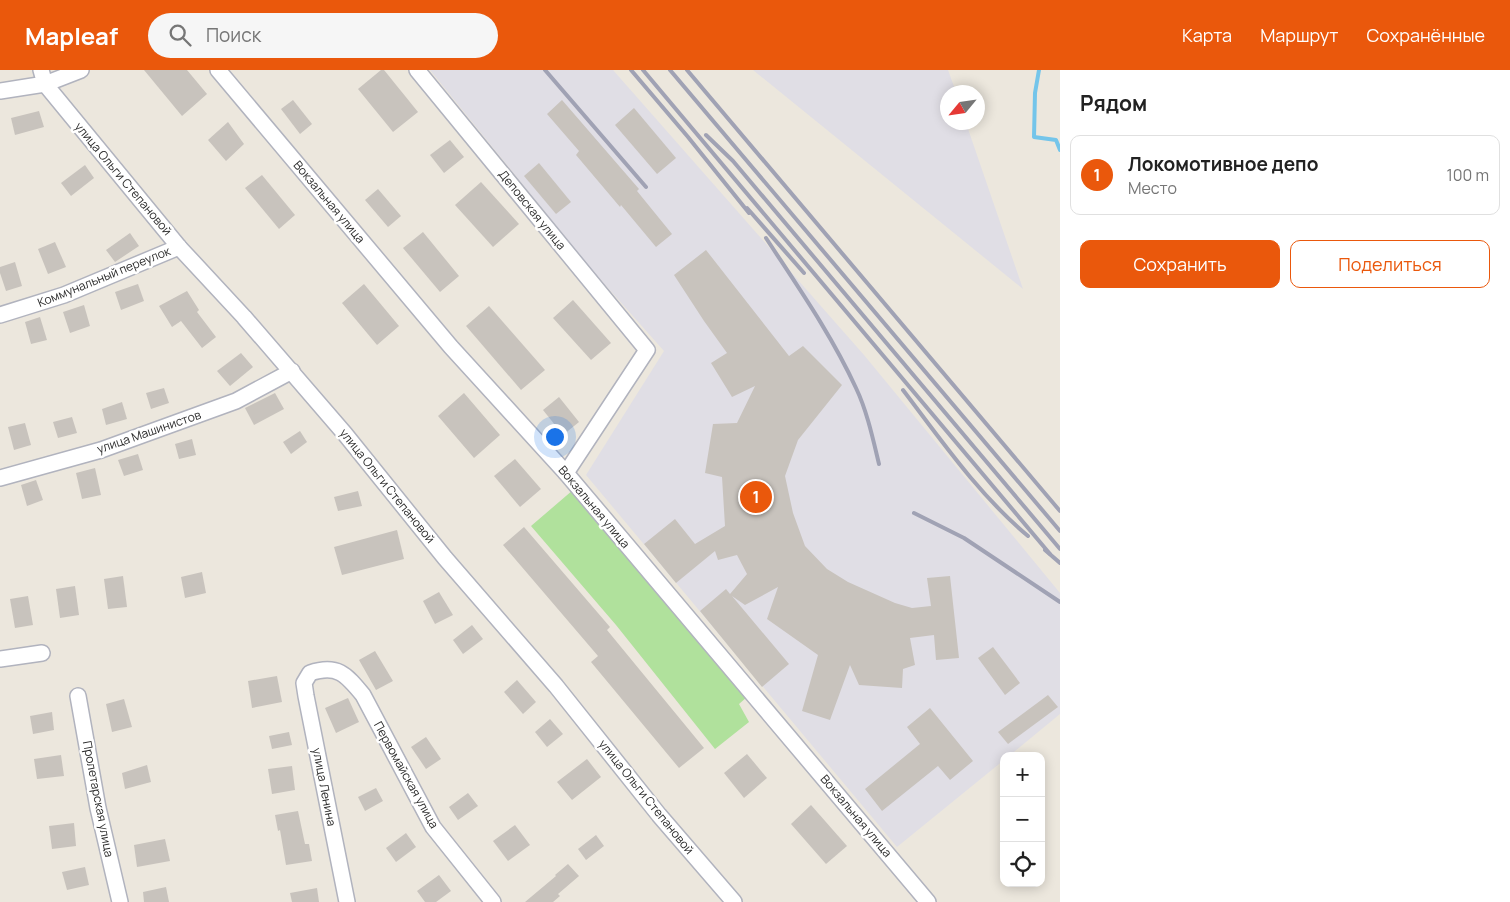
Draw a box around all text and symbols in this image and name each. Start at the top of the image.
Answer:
search box [148,13,498,58]
text: Mapleaf [25,19,118,52]
icon: search [166,21,194,49]
text: Поиск [206,22,261,48]
text: Карта [1182,23,1232,47]
text: Маршрут [1260,23,1338,47]
text: Сохранённые [1366,23,1485,47]
north arrow [940,85,985,130]
text: Рядом [1080,89,1147,117]
street label: улица Ольги Степановой [71,119,176,239]
text: Локомотивное депо [1128,151,1318,177]
street label: Вокзальная улица [290,157,369,247]
text: 1 [1093,164,1101,186]
text: 100 m [1446,164,1489,186]
street label: Деповская улица [495,166,570,253]
text: Место [1128,177,1177,199]
button: Сохранить [1080,240,1280,288]
button: Поделиться [1290,240,1490,288]
street label: Коммунальный переулок [35,242,174,311]
street label: улица Машинистов [95,406,204,457]
your location [542,424,568,450]
street label: улица Ольги Степановой [336,425,439,547]
street label: Вокзальная улица [555,462,634,552]
pin: 1 [740,478,772,516]
street label: Первомайская улица [370,718,443,831]
street label: улица Ольги Степановой [595,736,698,858]
street label: Пролетарская улица [79,739,118,859]
street label: улица Ленина [309,746,340,827]
map controls [1000,752,1045,887]
button: + [1000,752,1045,797]
street label: Вокзальная улица [817,771,896,861]
button: − [1000,797,1045,842]
button: locate [1000,842,1045,887]

